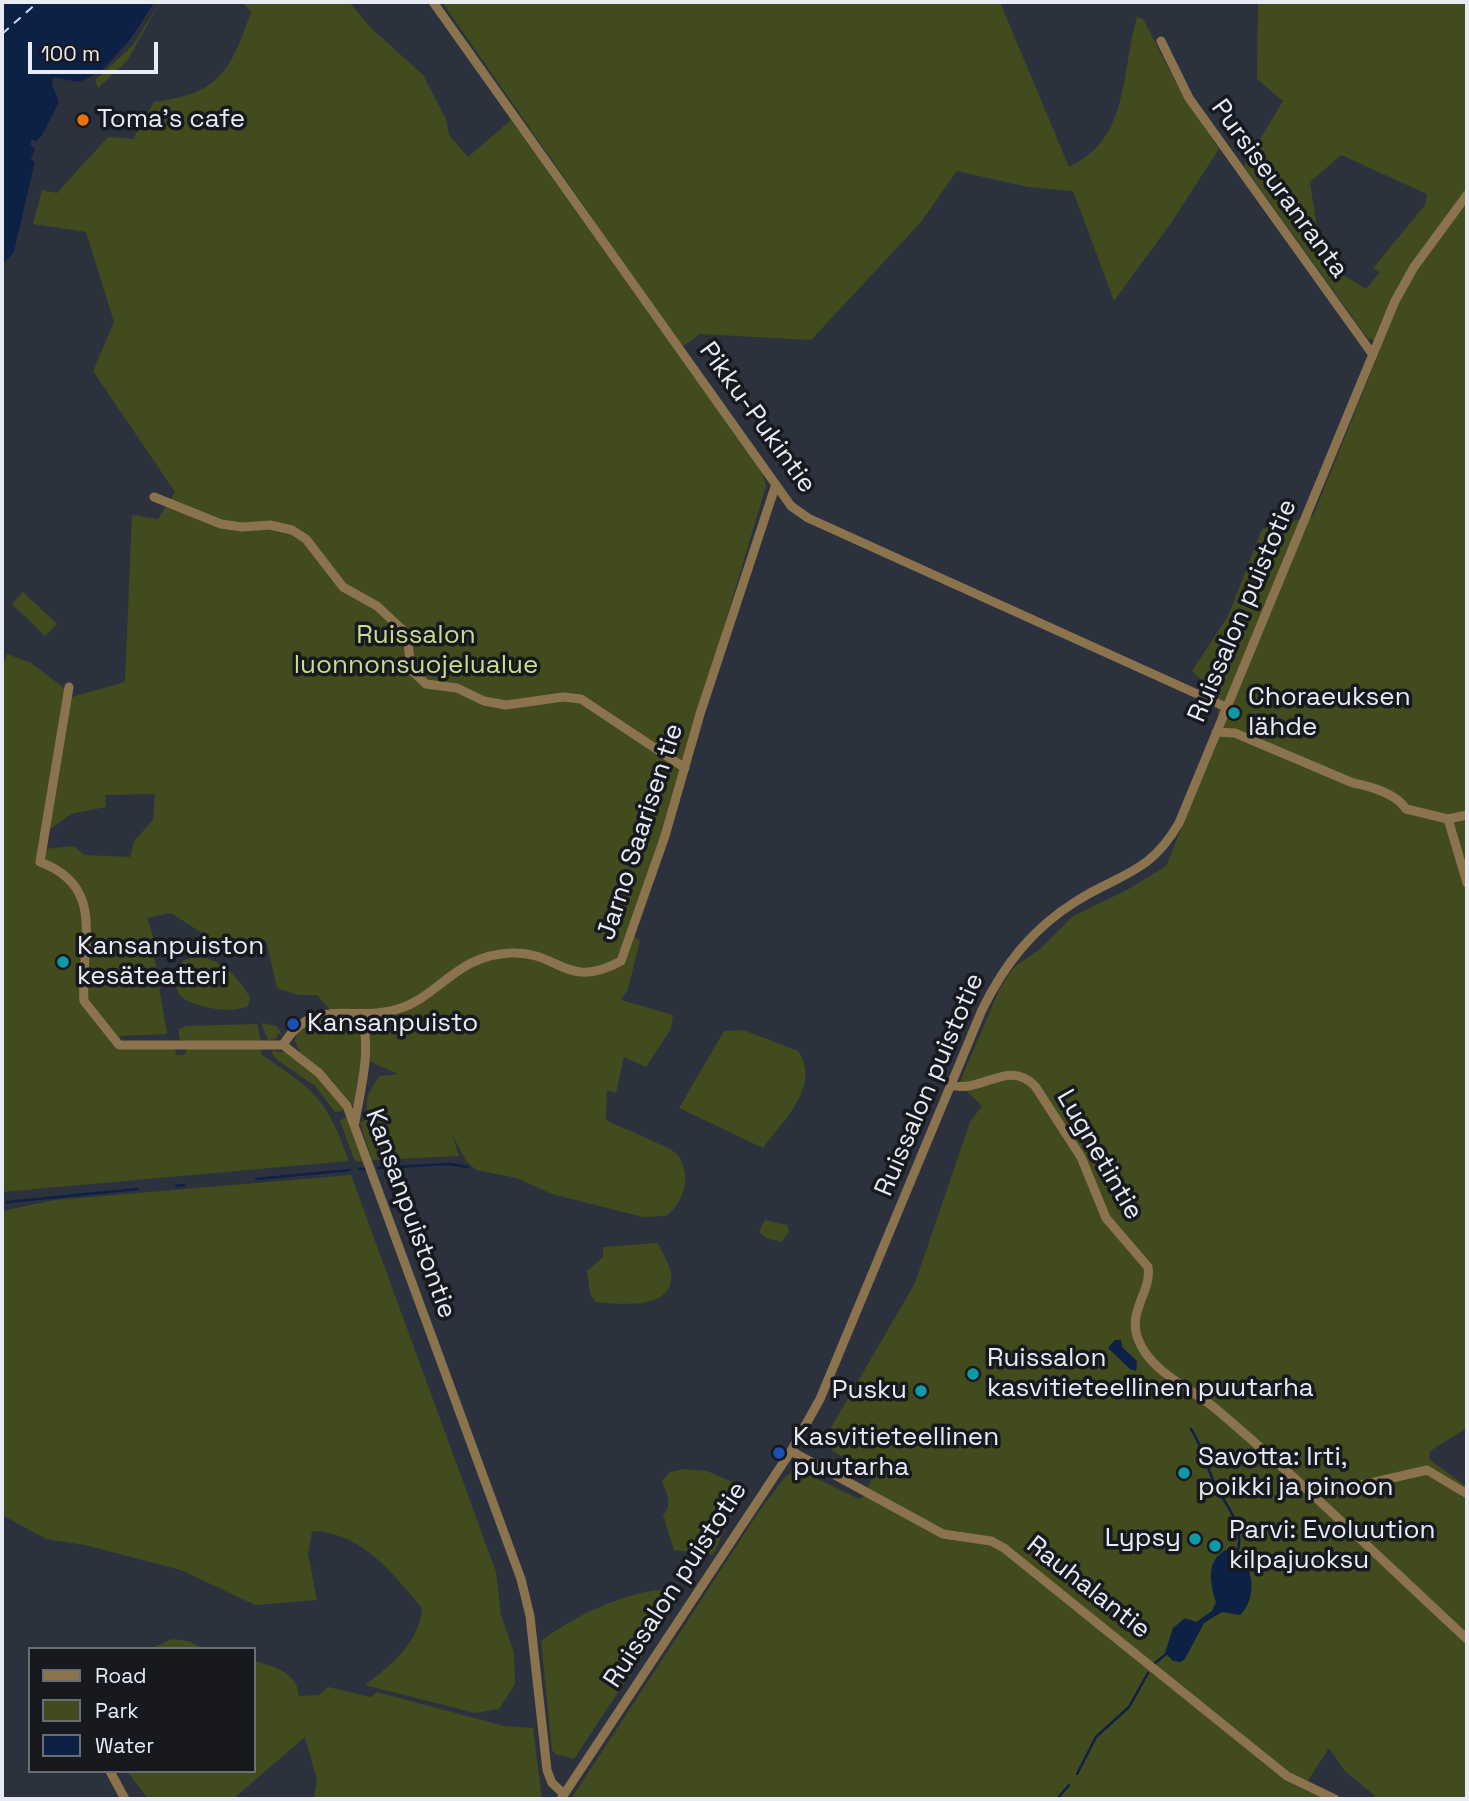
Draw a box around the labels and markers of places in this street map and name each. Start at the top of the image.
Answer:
place label: Toma's cafe [97,104,245,136]
marker: Toma's cafe [75,112,91,128]
place label: Choraeuksen lähde [1248,682,1411,744]
marker: Choraeuksen lähde [1226,705,1242,721]
place label: Kansanpuiston kesäteatteri [77,931,264,992]
marker: Kansanpuiston kesäteatteri [55,954,71,970]
place label: Kansanpuisto [307,1008,478,1040]
marker: Kansanpuisto [285,1016,301,1032]
place label: Ruissalon kasvitieteellinen puutarha [987,1343,1314,1404]
marker: Ruissalon kasvitieteellinen puutarha [965,1366,981,1382]
place label: Pusku [832,1375,907,1407]
marker: Pusku [913,1383,929,1399]
place label: Kasvitieteellinen puutarha [793,1422,999,1484]
place label: Savotta: Irti, poikki ja pinoon [1198,1442,1393,1504]
marker: Kasvitieteellinen puutarha [771,1445,787,1461]
marker: Savotta: Irti, poikki ja pinoon [1176,1465,1192,1481]
place label: Parvi: Evoluution kilpajuoksu [1229,1515,1435,1576]
place label: Lypsy [1105,1523,1181,1555]
marker: Lypsy [1187,1531,1203,1547]
marker: Parvi: Evoluution kilpajuoksu [1207,1538,1223,1554]

